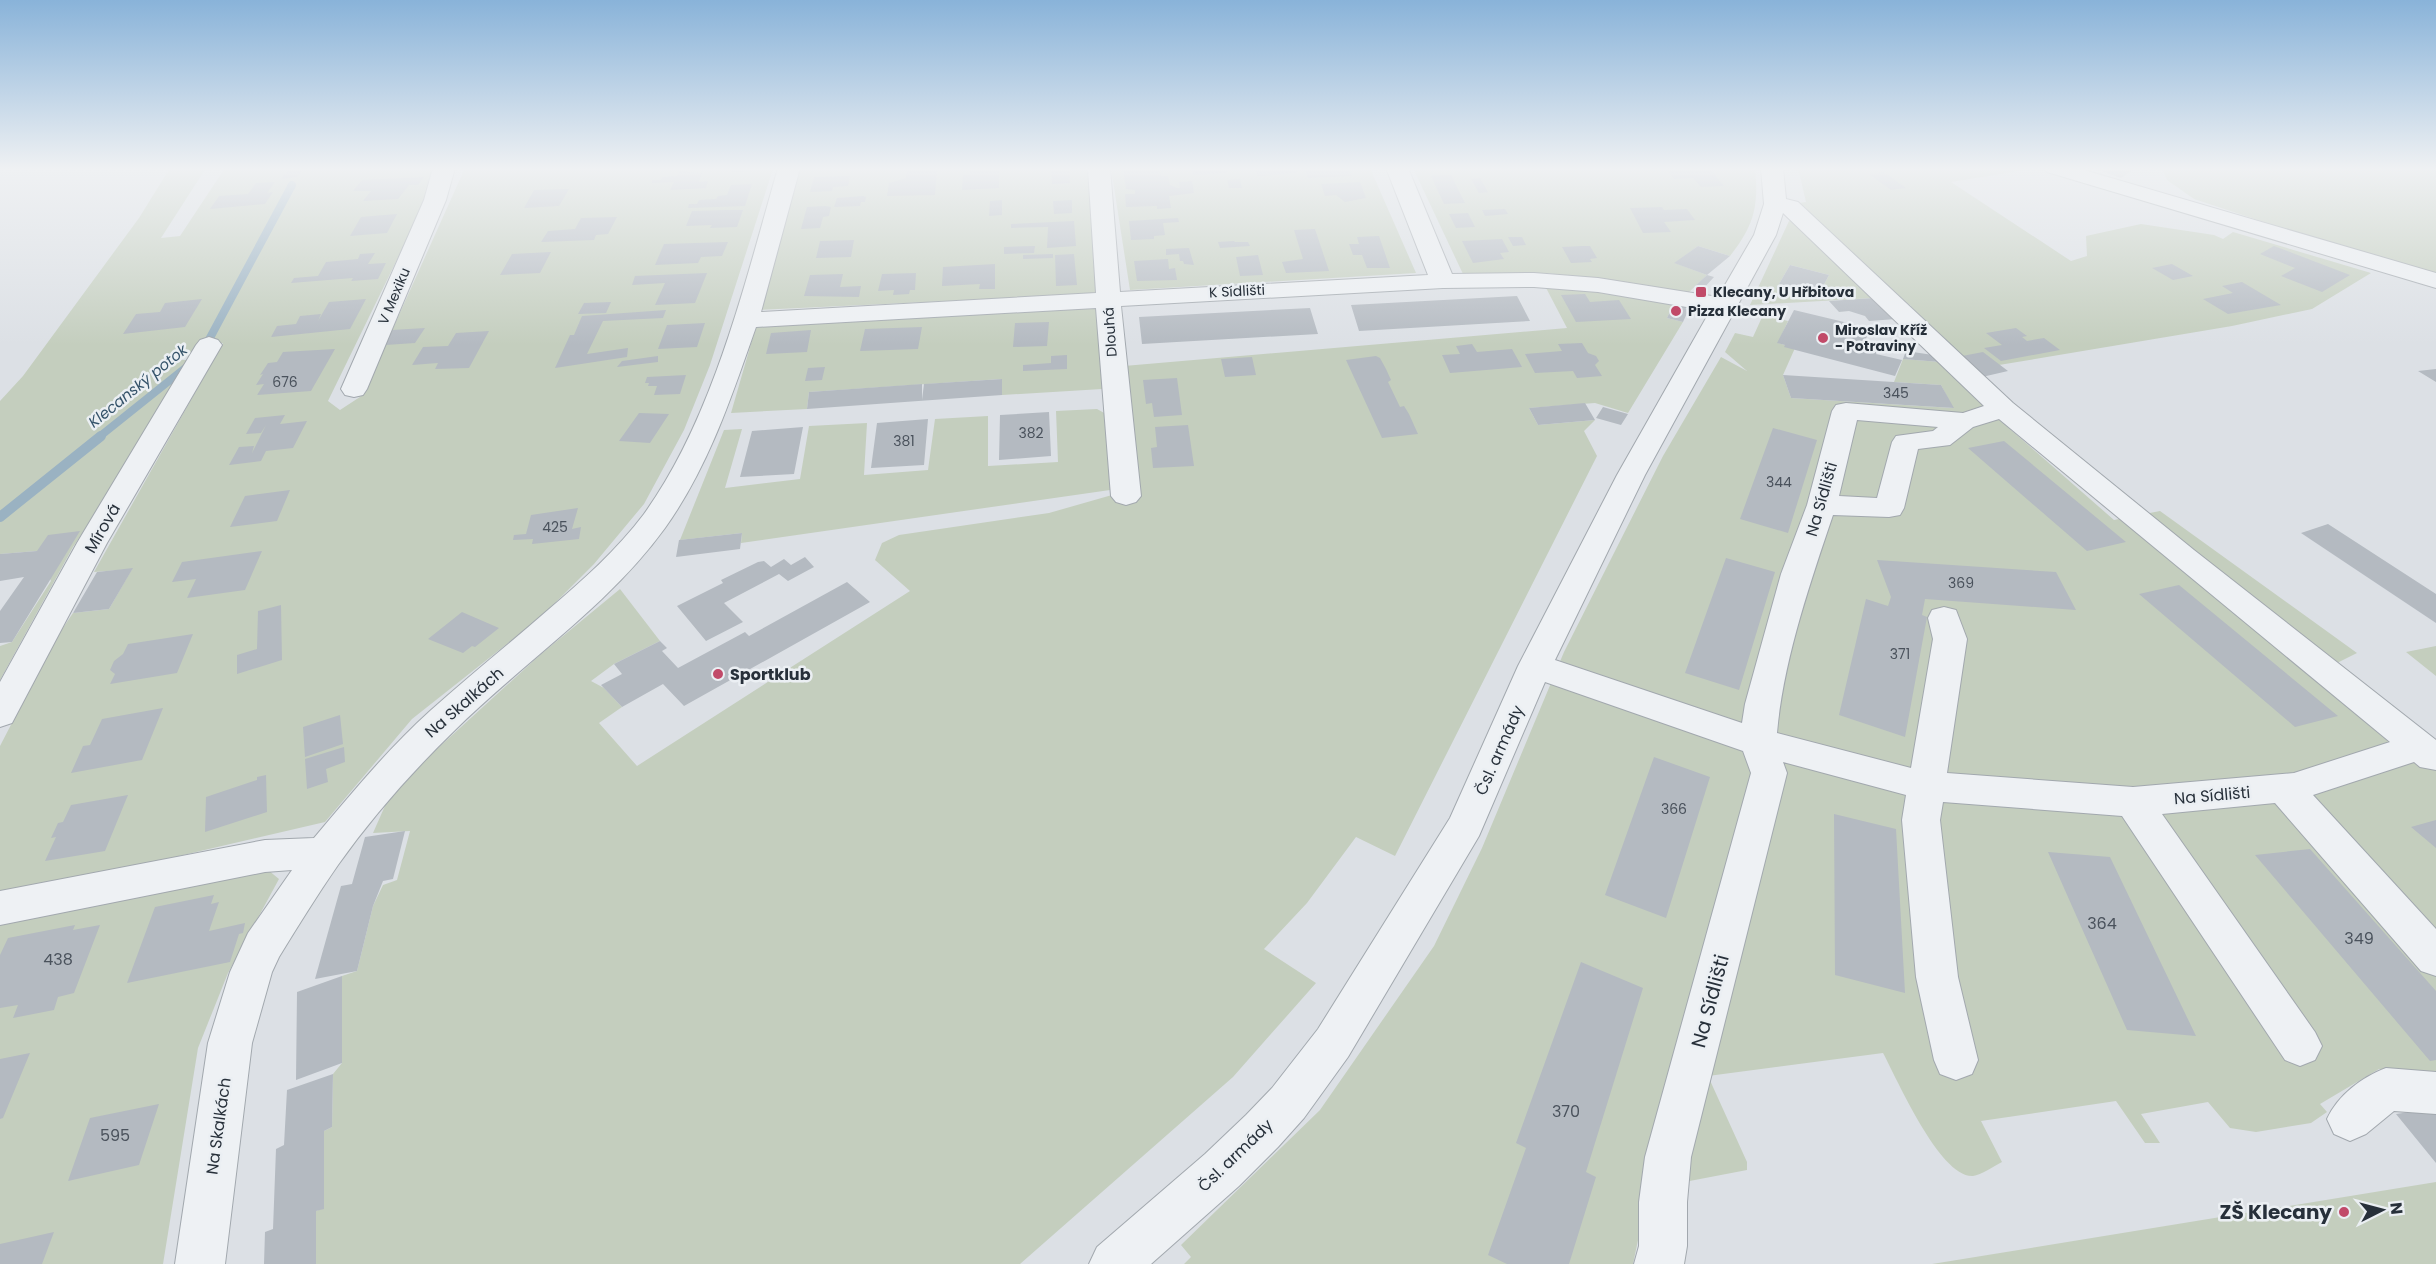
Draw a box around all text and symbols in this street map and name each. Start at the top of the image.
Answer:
street label: V Mexiku [373,264,415,328]
street label: K Sídlišti [1209,280,1265,302]
place label: Klecany, U Hřbitova [1713,282,1854,302]
marker: Klecany, U Hřbitova [1694,285,1708,299]
place label: Pizza Klecany [1688,301,1786,321]
marker: Pizza Klecany [1669,304,1683,318]
street label: Dlouhá [1098,307,1122,357]
place label: Miroslav Kříž - Potraviny [1835,320,1927,356]
marker: Miroslav Kříž - Potraviny [1816,331,1830,345]
water label: Klecanský potok [84,338,193,432]
house number: 676 [272,372,298,392]
house number: 345 [1883,383,1909,403]
house number: 382 [1018,423,1044,443]
house number: 381 [893,431,915,451]
street label: Na Sídlišti [1800,459,1843,539]
house number: 344 [1766,472,1792,492]
street label: Mírová [79,499,126,557]
house number: 425 [542,517,568,537]
house number: 369 [1948,573,1974,593]
house number: 371 [1890,644,1910,664]
street label: Na Skalkách [420,662,509,743]
place label: Sportklub [730,663,811,686]
marker: Sportklub [711,667,725,681]
street label: Čsl. armády [1469,702,1530,799]
street label: Na Sídlišti [2173,781,2251,810]
house number: 366 [1661,799,1687,819]
house number: 364 [2087,912,2117,935]
house number: 349 [2344,927,2374,950]
house number: 438 [43,948,73,971]
street label: Na Sídlišti [1684,951,1736,1051]
street label: Na Skalkách [200,1076,237,1176]
house number: 370 [1552,1100,1580,1123]
street label: Čsl. armády [1193,1114,1278,1197]
house number: 595 [100,1124,130,1147]
north arrow [2352,1180,2412,1240]
place label: ZŠ Klecany [2220,1198,2332,1226]
text: N [2384,1201,2408,1216]
marker: ZŠ Klecany [2337,1205,2351,1219]

